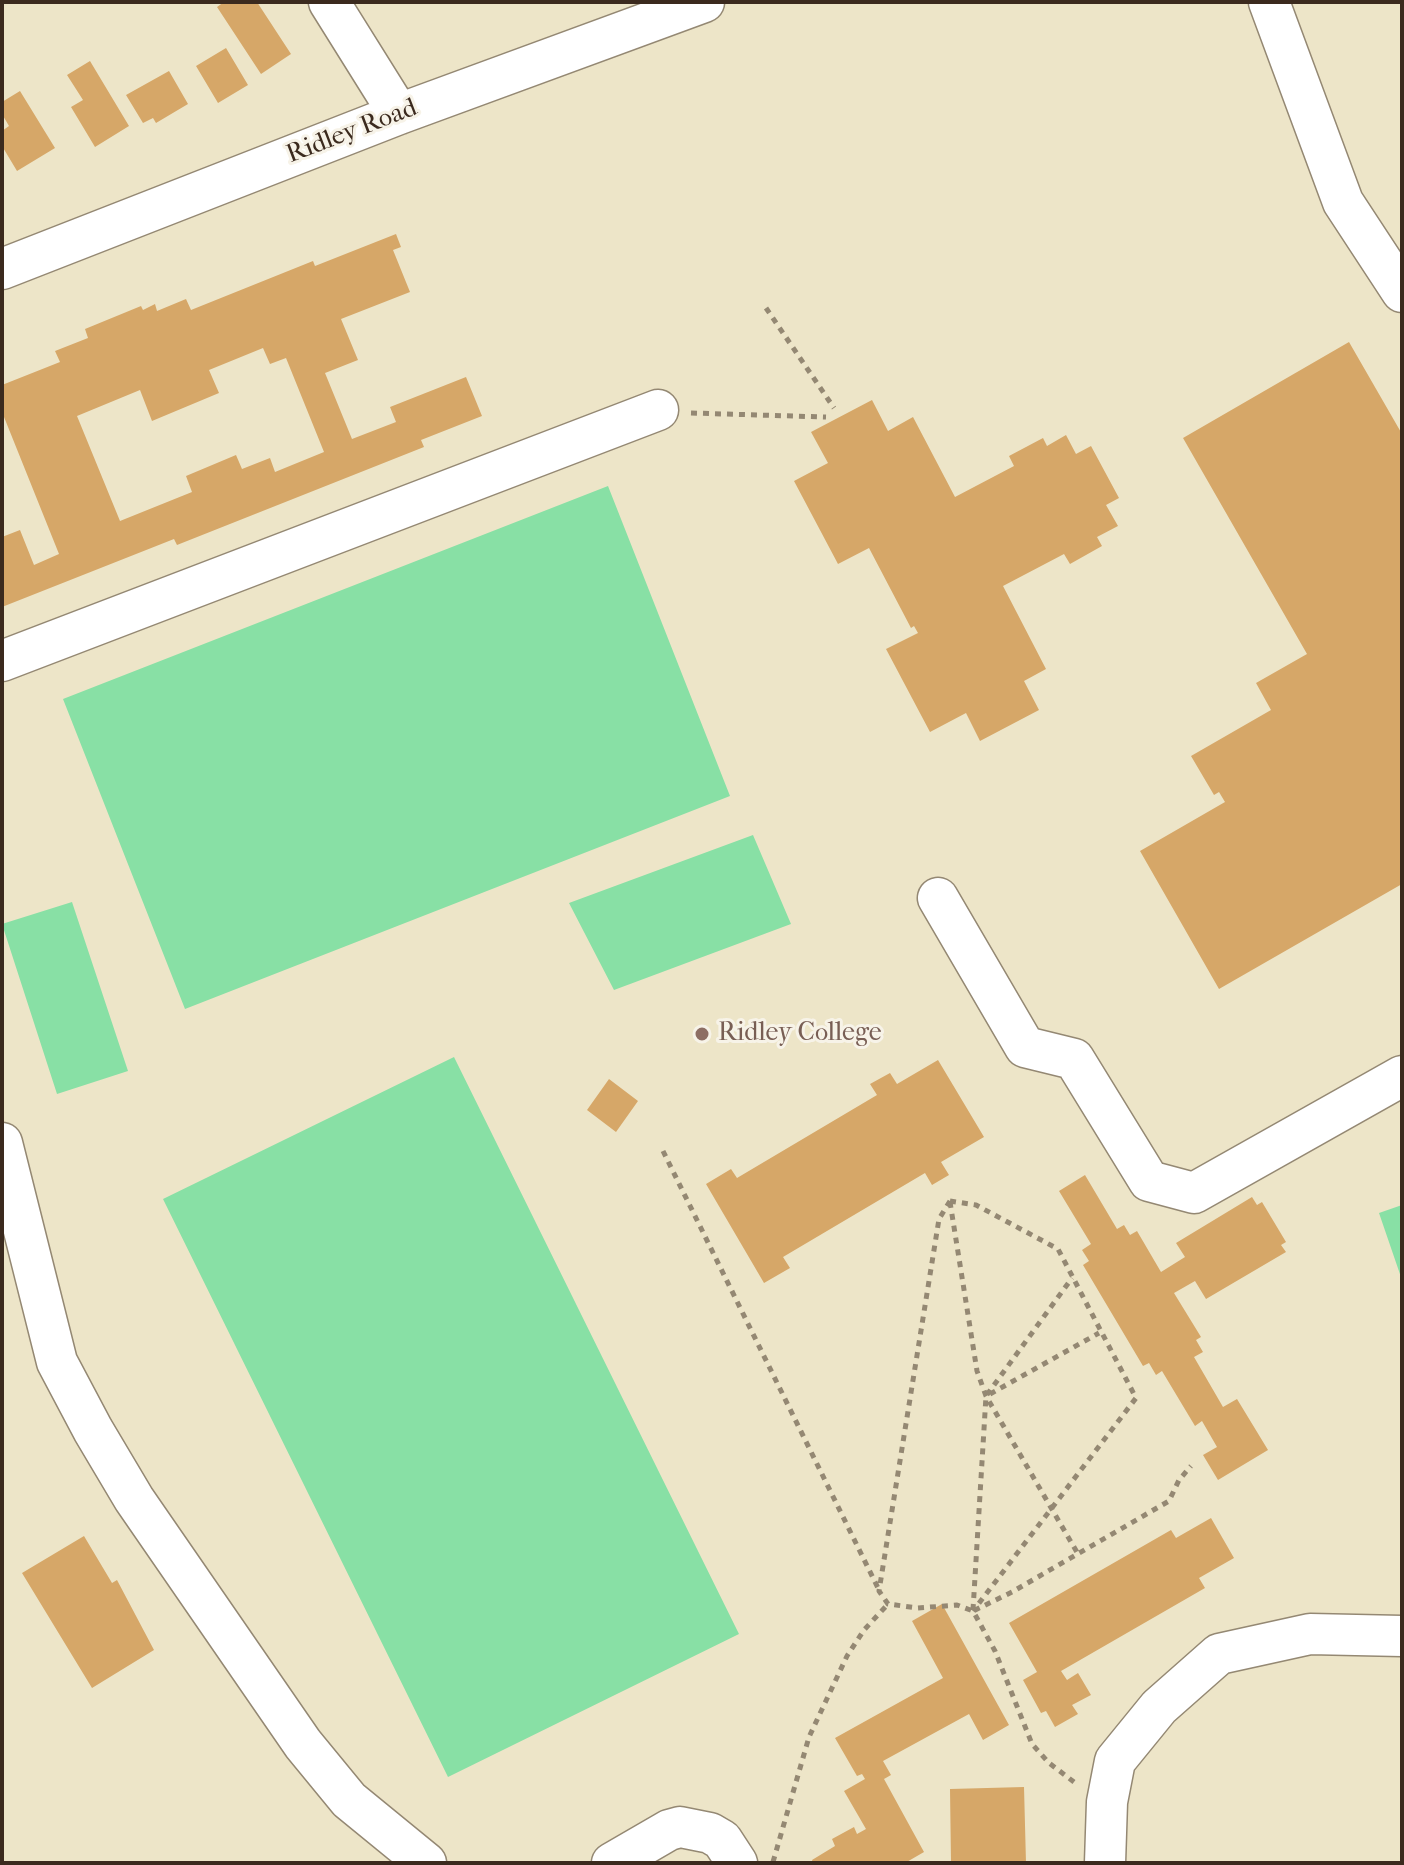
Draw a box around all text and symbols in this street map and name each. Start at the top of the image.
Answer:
street label: Ridley Road [282,93,422,171]
place label: Ridley College [718,1018,882,1050]
marker: Ridley College [693,1025,711,1043]

